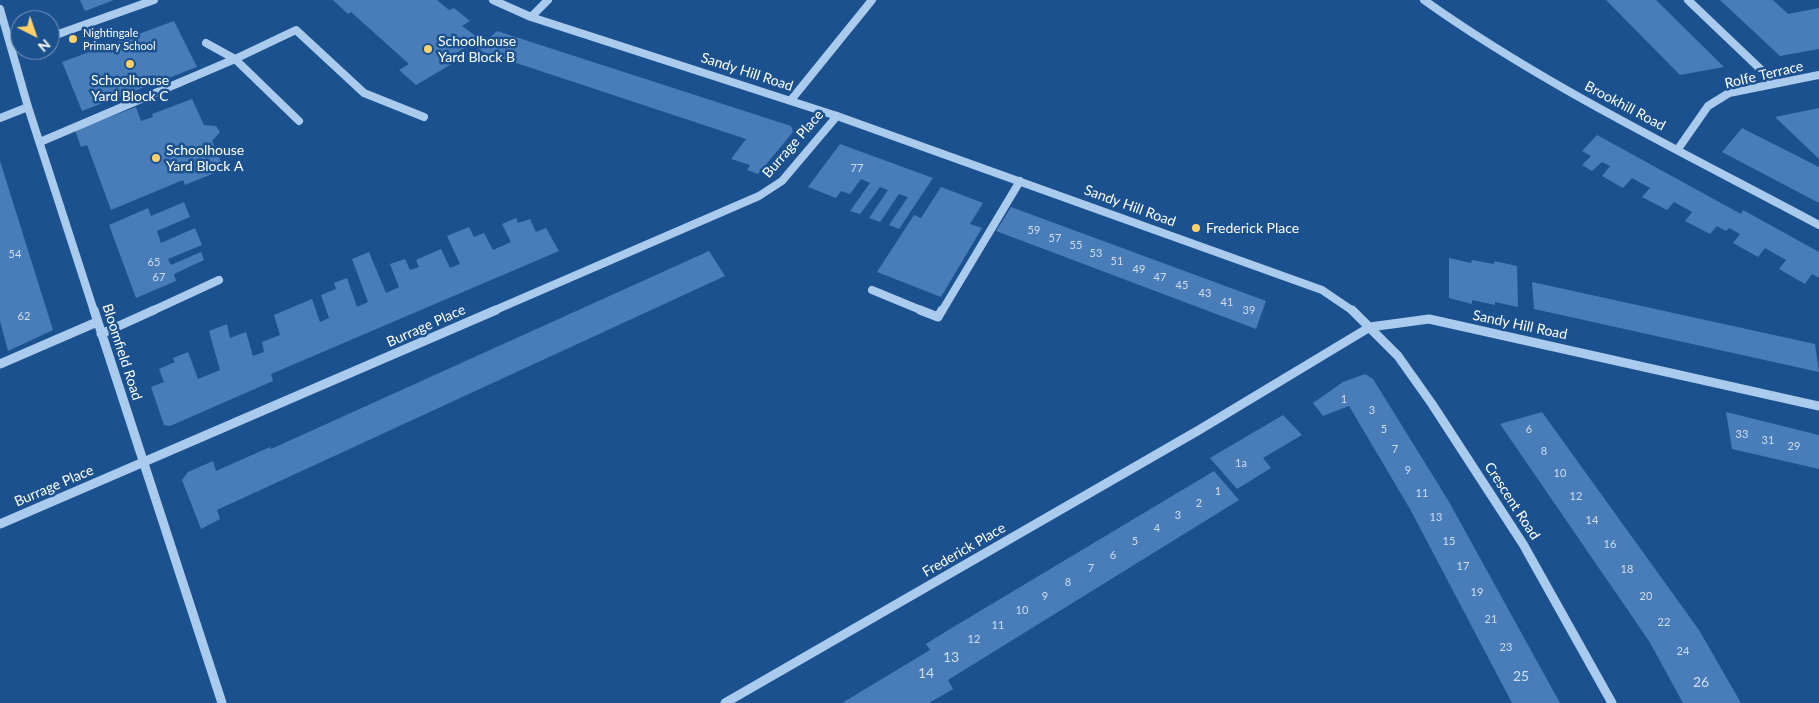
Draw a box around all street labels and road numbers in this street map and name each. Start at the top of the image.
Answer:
street label: Sandy Hill Road [699,49,795,95]
street label: Rolfe Terrace [1723,58,1805,92]
street label: Brookhill Road [1582,78,1668,134]
street label: Burrage Place [759,107,827,181]
street label: Sandy Hill Road [1082,182,1178,230]
street label: Burrage Place [384,301,468,351]
street label: Bloomfield Road [98,302,146,402]
street label: Sandy Hill Road [1471,307,1569,343]
street label: Crescent Road [1481,459,1543,543]
street label: Burrage Place [12,462,96,510]
street label: Frederick Place [919,519,1009,581]

